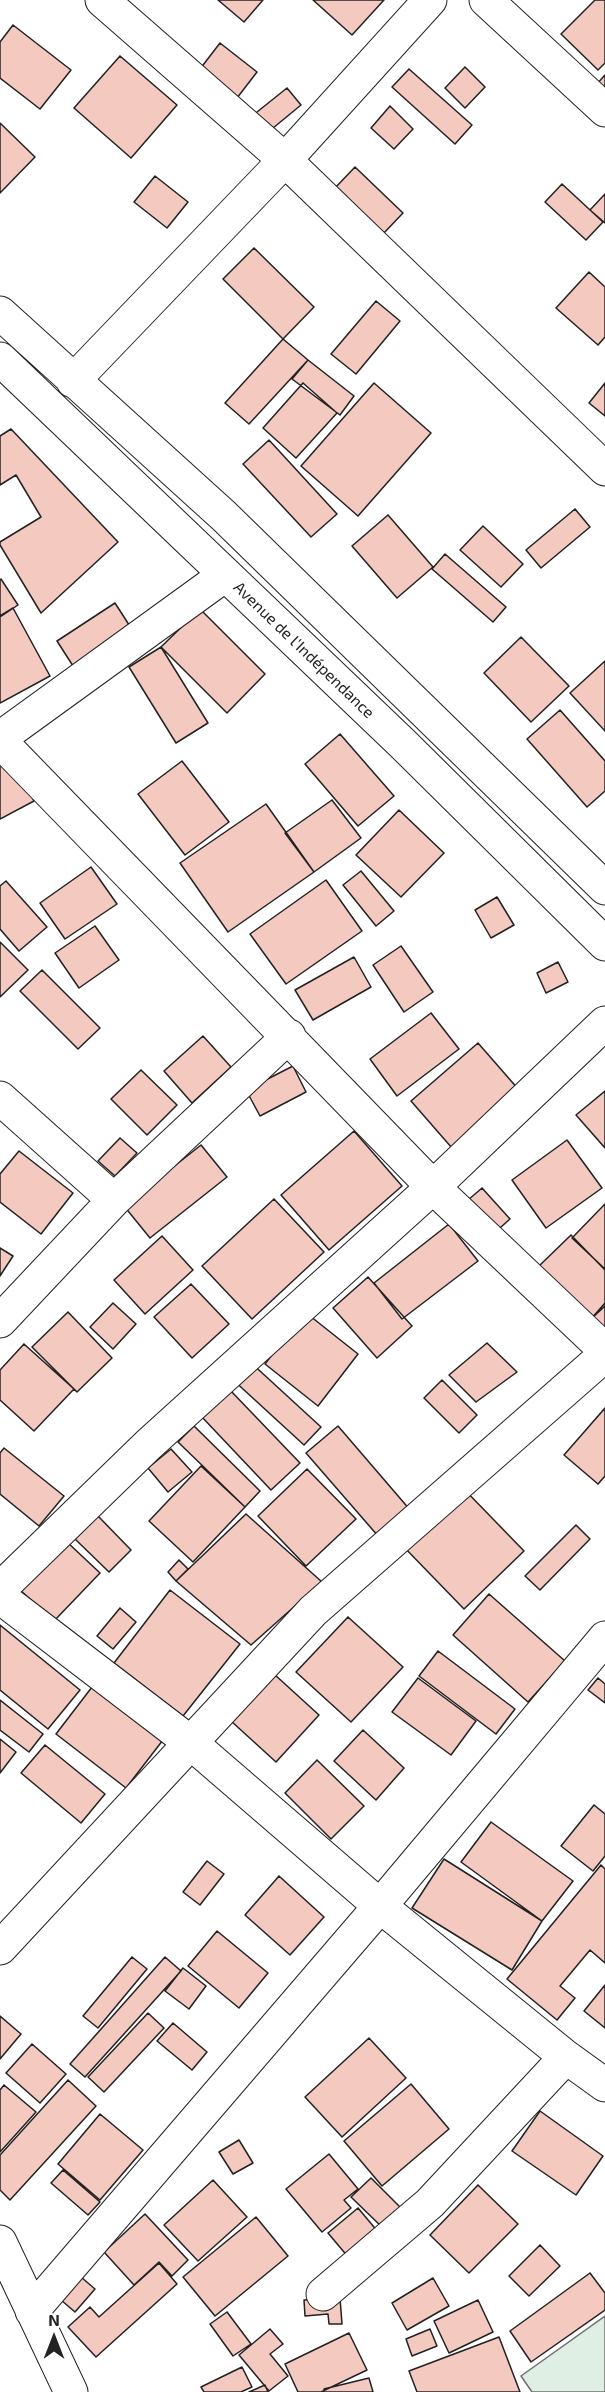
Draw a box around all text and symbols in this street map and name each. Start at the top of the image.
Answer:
street label: Avenue de l'Indépendance [230,578,378,722]
north arrow [24,2308,84,2368]
text: N [48,2310,60,2329]

